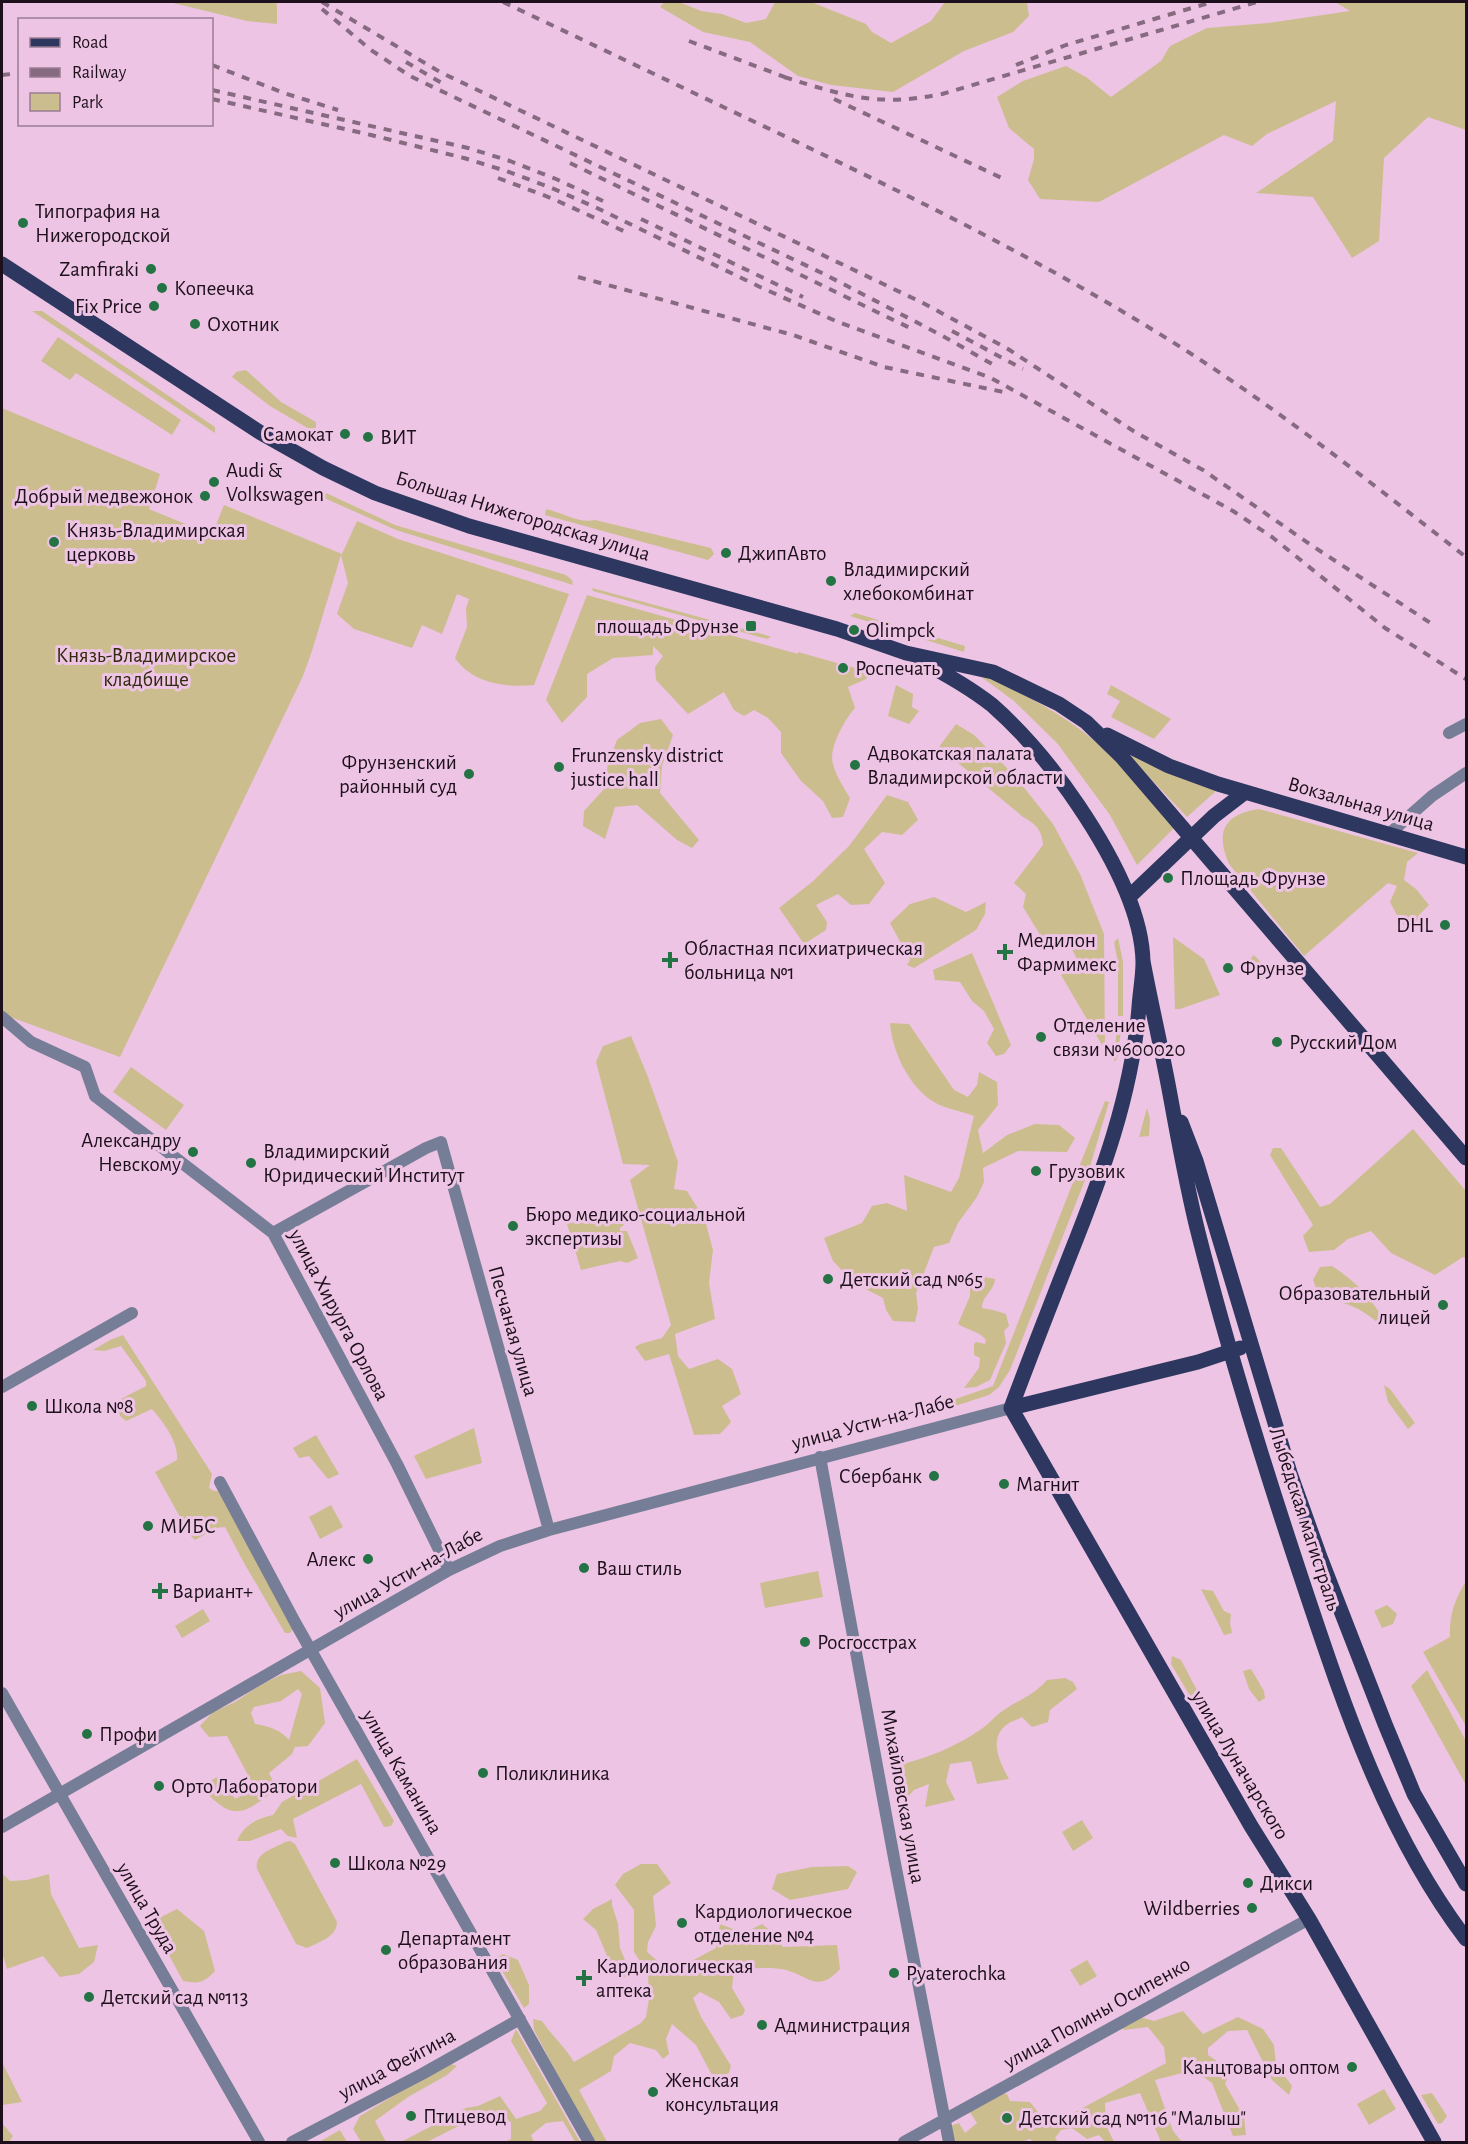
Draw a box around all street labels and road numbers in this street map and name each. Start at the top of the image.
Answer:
street label: Большая Нижегородская улица [393,467,653,565]
street label: Вокзальная улица [1285,773,1437,835]
street label: улица Хирурга Орлова [284,1225,393,1404]
street label: Песчаная улица [484,1263,542,1399]
street label: улица Усти-на-Лабе [789,1390,956,1454]
street label: Лыбедская магистраль [1265,1425,1345,1613]
street label: улица Усти-на-Лабе [329,1523,486,1623]
street label: улица Луначарского [1187,1686,1293,1843]
street label: улица Каманина [357,1705,446,1838]
street label: Михайловская улица [877,1707,929,1885]
street label: улица Труда [112,1858,182,1957]
street label: улица Полины Осипенко [1000,1953,1194,2073]
street label: улица Фейгина [334,2024,459,2104]

